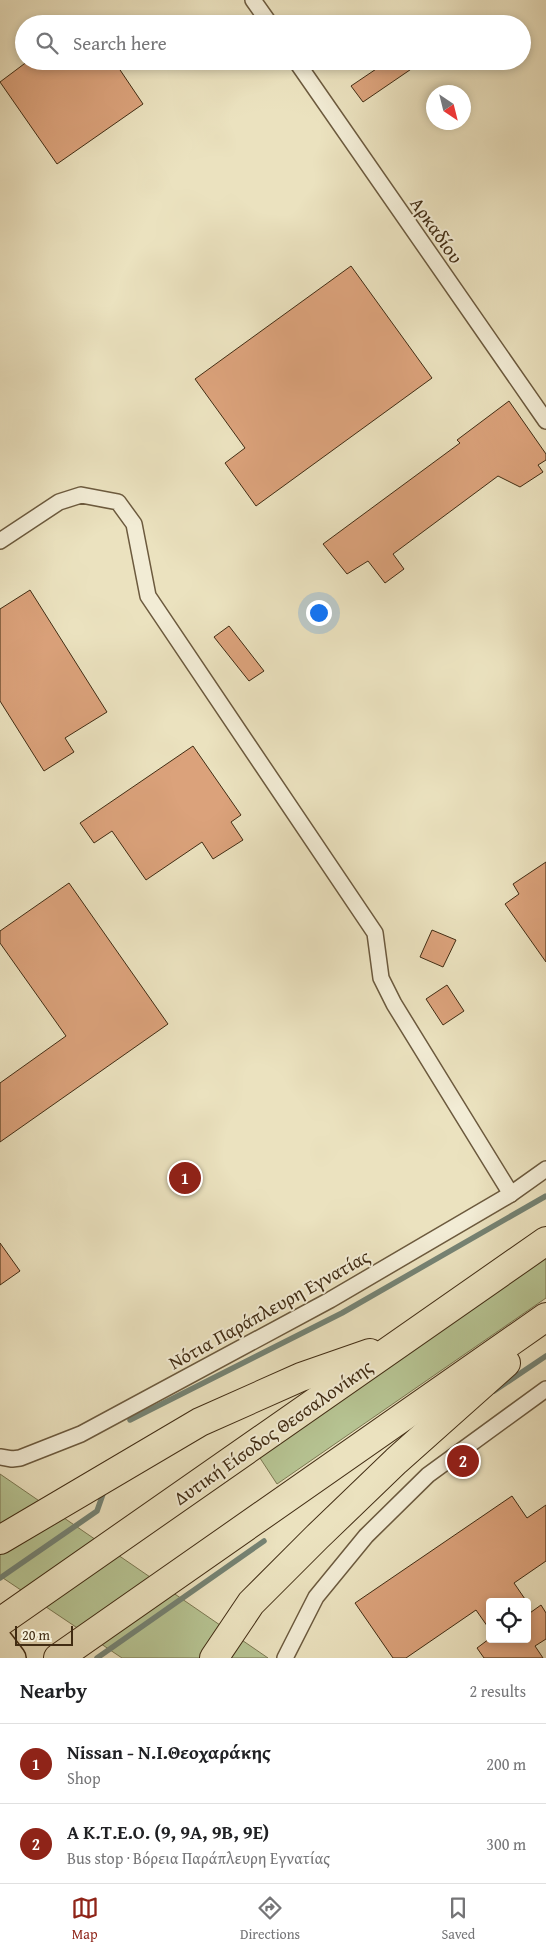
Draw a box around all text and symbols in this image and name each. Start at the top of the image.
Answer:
search box [15,15,531,70]
icon: search [33,29,61,57]
text: Search here [73,29,167,57]
north arrow [426,85,471,130]
street label: Αρκαδίου [404,191,470,269]
your location [306,600,332,626]
pin: 1 [169,1159,201,1197]
street label: Νότια Παράπλευρη Εγνατίας [163,1242,375,1376]
street label: Δυτική Είσοδος Θεσσαλονίκης [168,1352,378,1512]
pin: 2 [447,1442,479,1480]
map controls [486,1598,531,1643]
button: locate [486,1598,531,1643]
scale bar [15,1623,72,1646]
text: 20 m [22,1625,50,1645]
text: Nearby [20,1675,87,1706]
text: 2 results [469,1679,526,1703]
text: Nissan - Ν.Ι.Θεοχαράκης [67,1738,271,1766]
text: 1 [32,1752,40,1776]
text: 200 m [486,1752,526,1776]
text: Shop [67,1766,101,1790]
text: Α Κ.Τ.Ε.Ο. (9, 9Α, 9Β, 9Ε) [67,1818,269,1846]
text: 2 [32,1832,40,1856]
text: 300 m [486,1832,526,1856]
text: Bus stop · Βόρεια Παράπλευρη Εγνατίας [67,1846,330,1870]
tab: Map [71,1894,99,1944]
tab: Directions [240,1894,300,1944]
tab: Saved [441,1894,475,1944]

